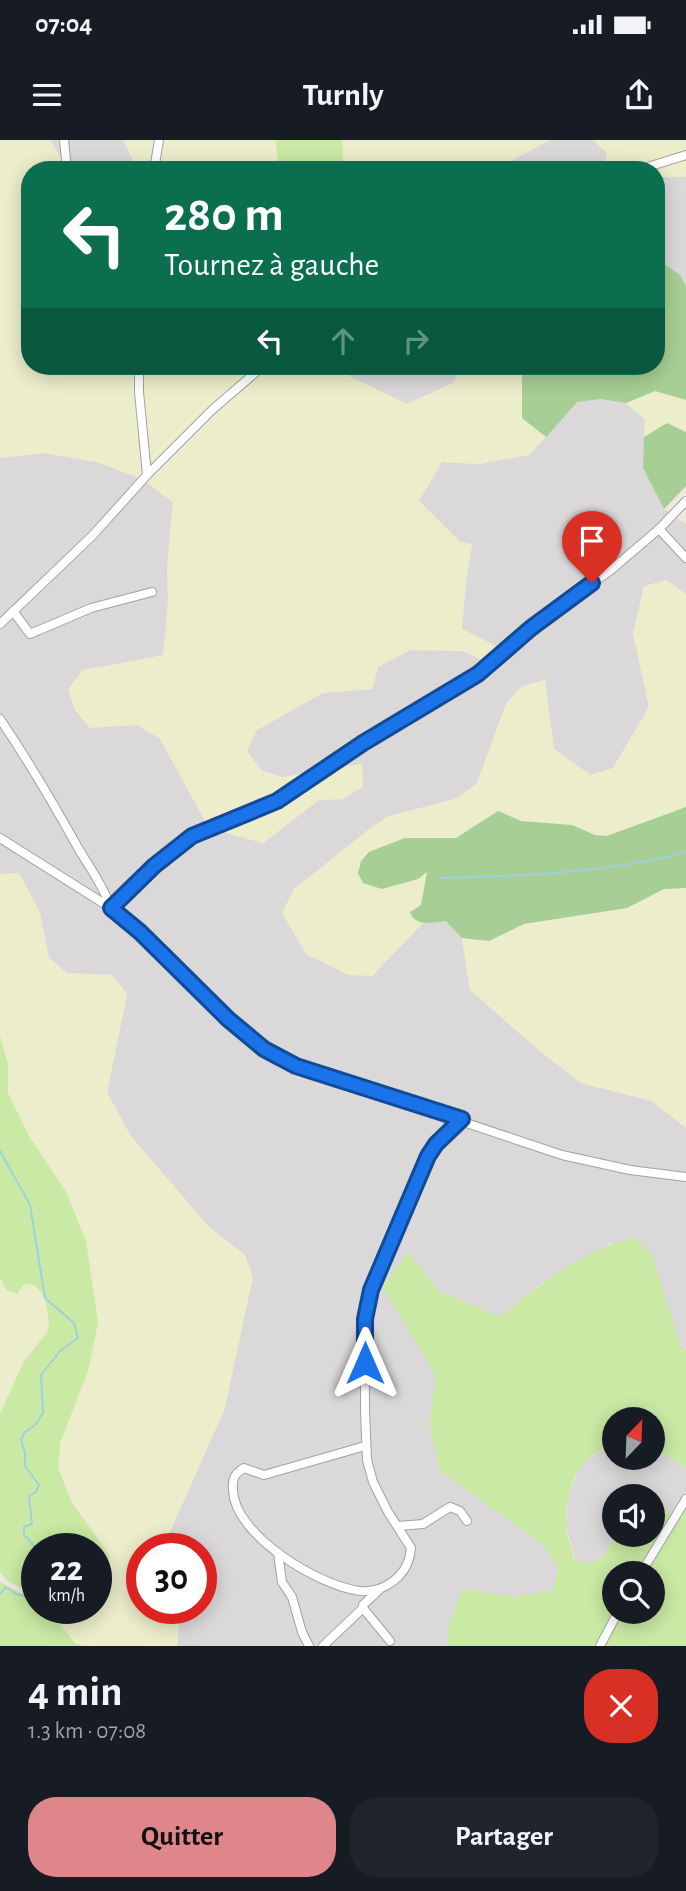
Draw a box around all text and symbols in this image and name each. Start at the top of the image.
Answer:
text: 07:04 [35,11,92,37]
icon: menu [28,76,66,114]
icon: share [620,76,658,114]
text: Turnly [302,79,384,111]
icon: left [49,189,140,280]
text: 280 m [164,191,284,240]
text: Tournez à gauche [164,249,379,281]
icon: left [251,322,289,360]
icon: ahead [324,322,362,360]
icon: right [397,322,435,360]
pin [562,511,622,583]
icon: arrive [573,522,611,560]
position arrow [328,1326,402,1400]
north arrow [602,1407,665,1470]
map controls [602,1407,665,1624]
button: sound [602,1484,665,1547]
speed limit sign: 30 [126,1533,217,1624]
text: 22 [50,1552,83,1587]
button: search [602,1561,665,1624]
text: km/h [48,1587,85,1605]
button: close [584,1669,658,1743]
text: 4 min [28,1671,123,1713]
text: 1.3 km · 07:08 [28,1720,146,1743]
button: Quitter [28,1797,336,1877]
button: Partager [350,1797,658,1877]

